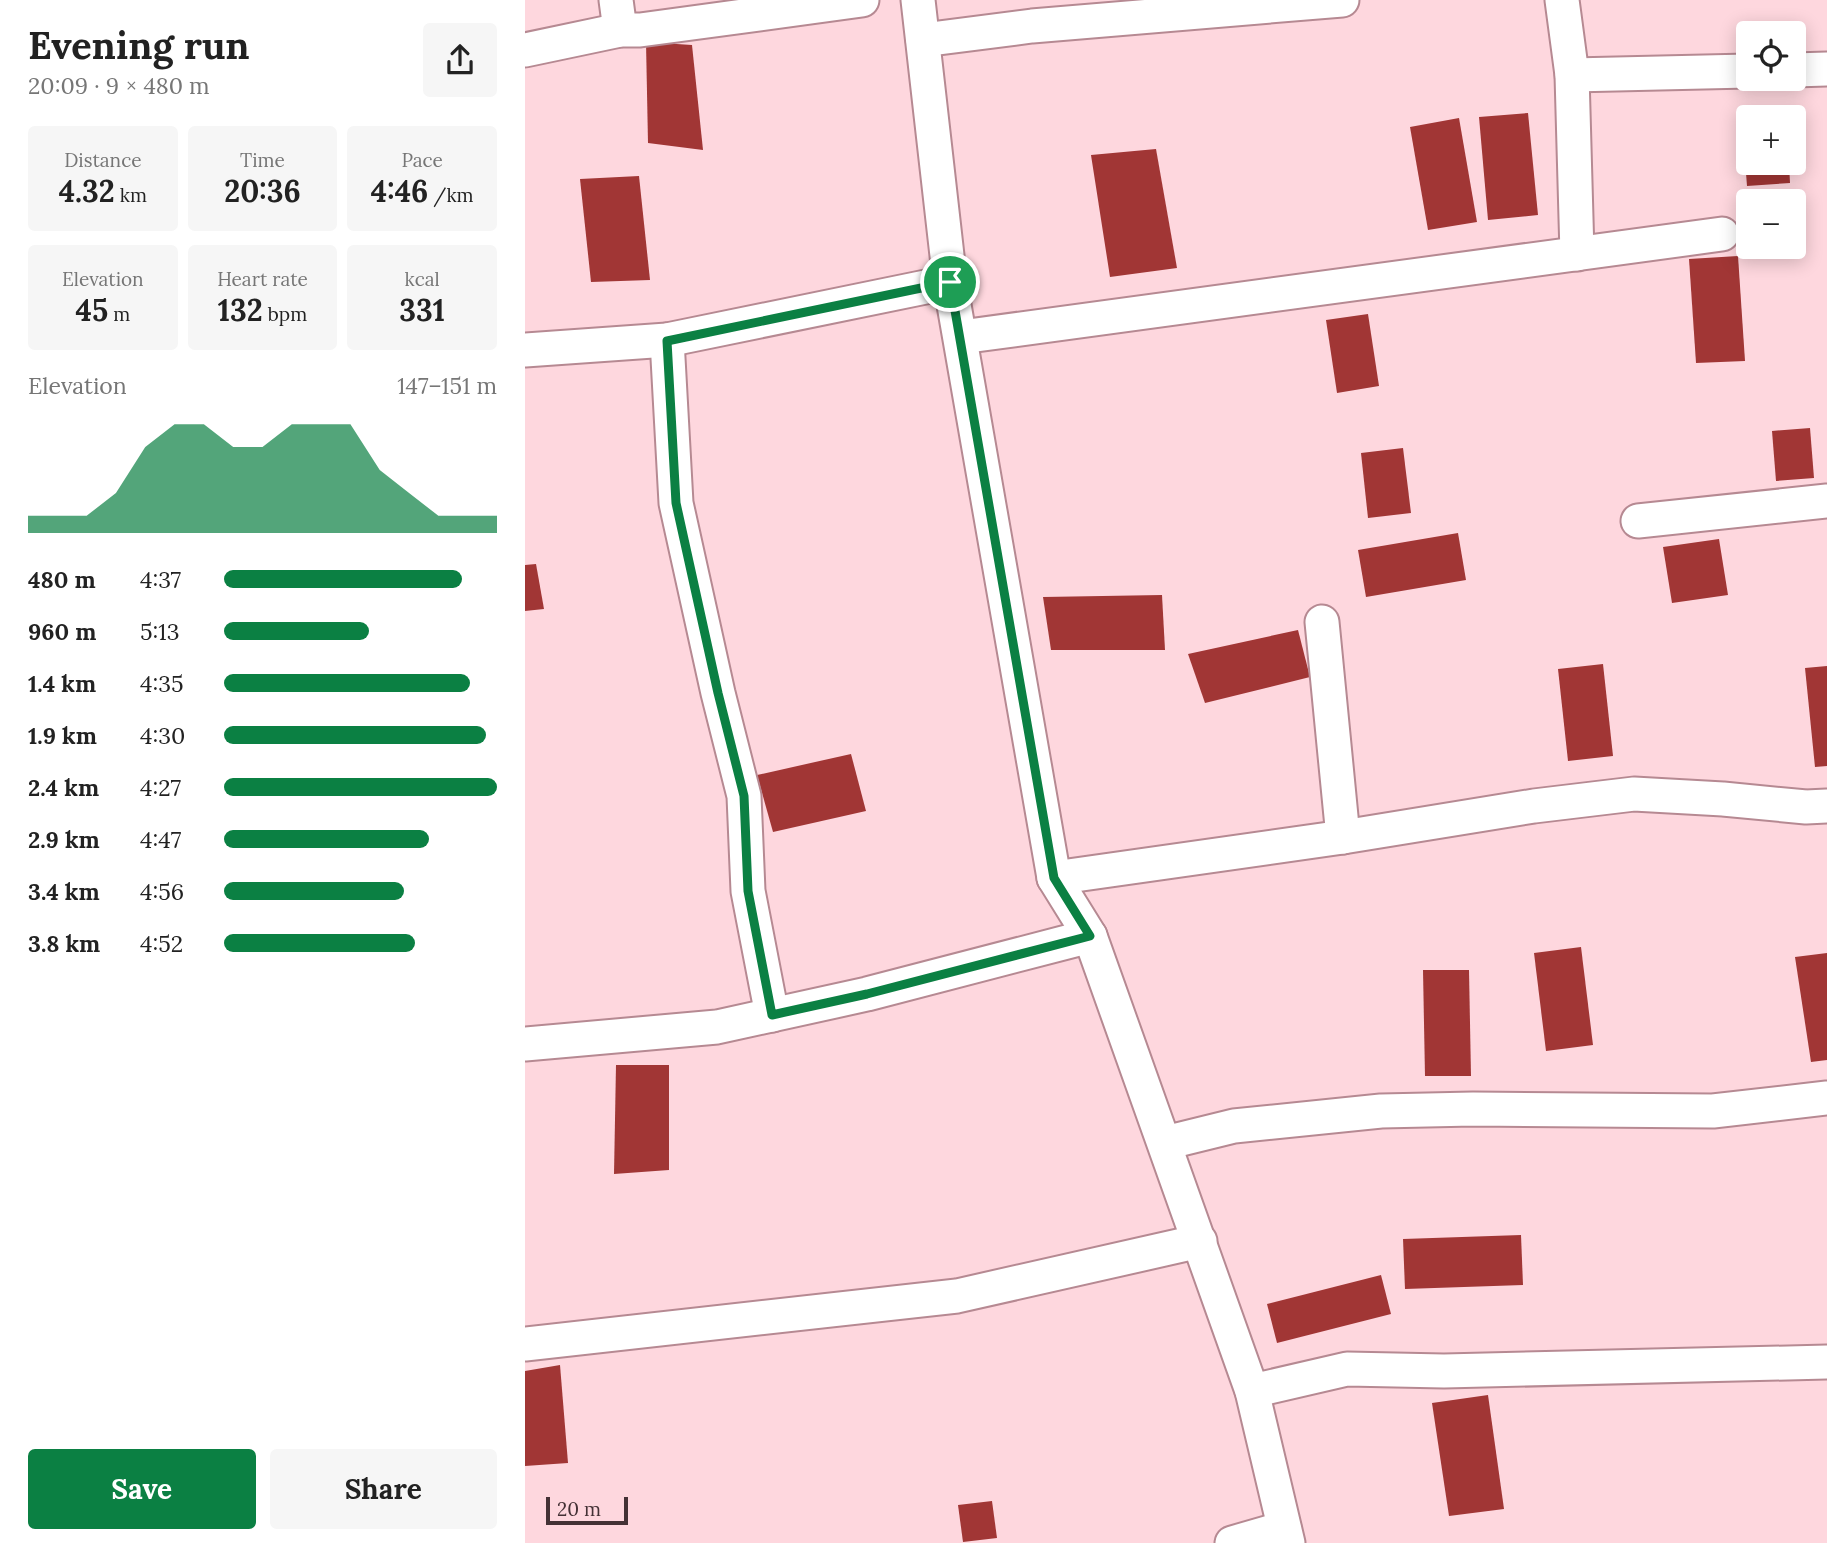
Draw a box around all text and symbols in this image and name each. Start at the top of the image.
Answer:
text: Evening run [28,21,250,69]
map controls [1736,21,1806,259]
button: locate [1736,21,1806,91]
button: share [423,23,497,97]
text: 20:09 · 9 × 480 m [28,71,210,100]
button: + [1736,105,1806,175]
text: Distance [64,148,141,172]
text: Time [240,148,285,172]
text: Pace [401,148,443,172]
text: 4.32 [59,172,115,210]
text: 20:36 [224,172,301,210]
text: 4:46 [371,172,428,210]
text: km [115,183,147,207]
text: /km [428,183,474,207]
button: − [1736,189,1806,259]
pin [920,252,980,312]
icon: arrive [931,263,969,301]
text: Elevation [62,267,144,291]
text: Heart rate [217,267,308,291]
text: kcal [405,267,440,291]
text: 45 [76,291,108,329]
text: 132 [218,291,263,329]
text: 331 [399,291,445,329]
text: m [108,302,130,326]
text: bpm [263,302,307,326]
text: Elevation [28,371,127,400]
text: 147–151 m [397,371,497,400]
text: 480 m [28,565,96,594]
text: 4:37 [140,565,181,594]
text: 960 m [28,617,96,646]
text: 5:13 [140,617,179,646]
text: 1.4 km [28,669,96,698]
text: 4:35 [140,669,184,698]
text: 1.9 km [28,721,97,750]
text: 4:30 [140,721,185,750]
text: 2.4 km [28,773,99,802]
text: 4:27 [140,773,181,802]
text: 2.9 km [28,825,100,854]
text: 4:47 [140,825,181,854]
text: 3.4 km [28,877,100,906]
text: 4:56 [140,877,184,906]
text: 3.8 km [28,929,100,958]
text: 4:52 [140,929,183,958]
button: Save [28,1449,256,1529]
button: Share [270,1449,497,1529]
scale bar [546,1494,628,1526]
text: 20 m [557,1497,601,1521]

